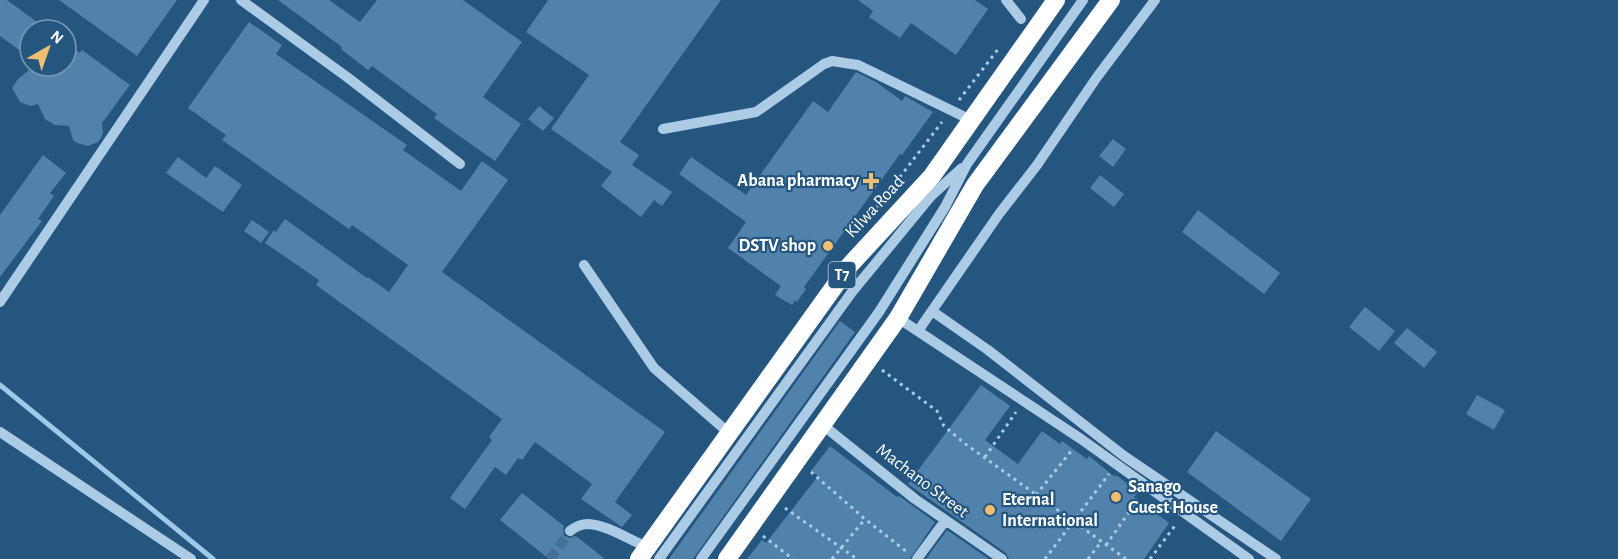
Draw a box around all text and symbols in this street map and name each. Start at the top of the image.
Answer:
north arrow [18,18,78,78]
text: N [48,28,66,47]
place label: Abana pharmacy [737,172,860,190]
street label: Kilwa Road [842,172,908,242]
marker: Abana pharmacy [864,174,878,188]
place label: DSTV shop [738,237,816,255]
marker: DSTV shop [821,239,835,253]
road number: T7 [828,262,856,288]
street label: Machano Street [873,441,972,522]
place label: Sanago Guest House [1128,478,1218,517]
marker: Sanago Guest House [1109,490,1123,504]
place label: Eternal International [1002,491,1098,530]
marker: Eternal International [983,503,997,517]

